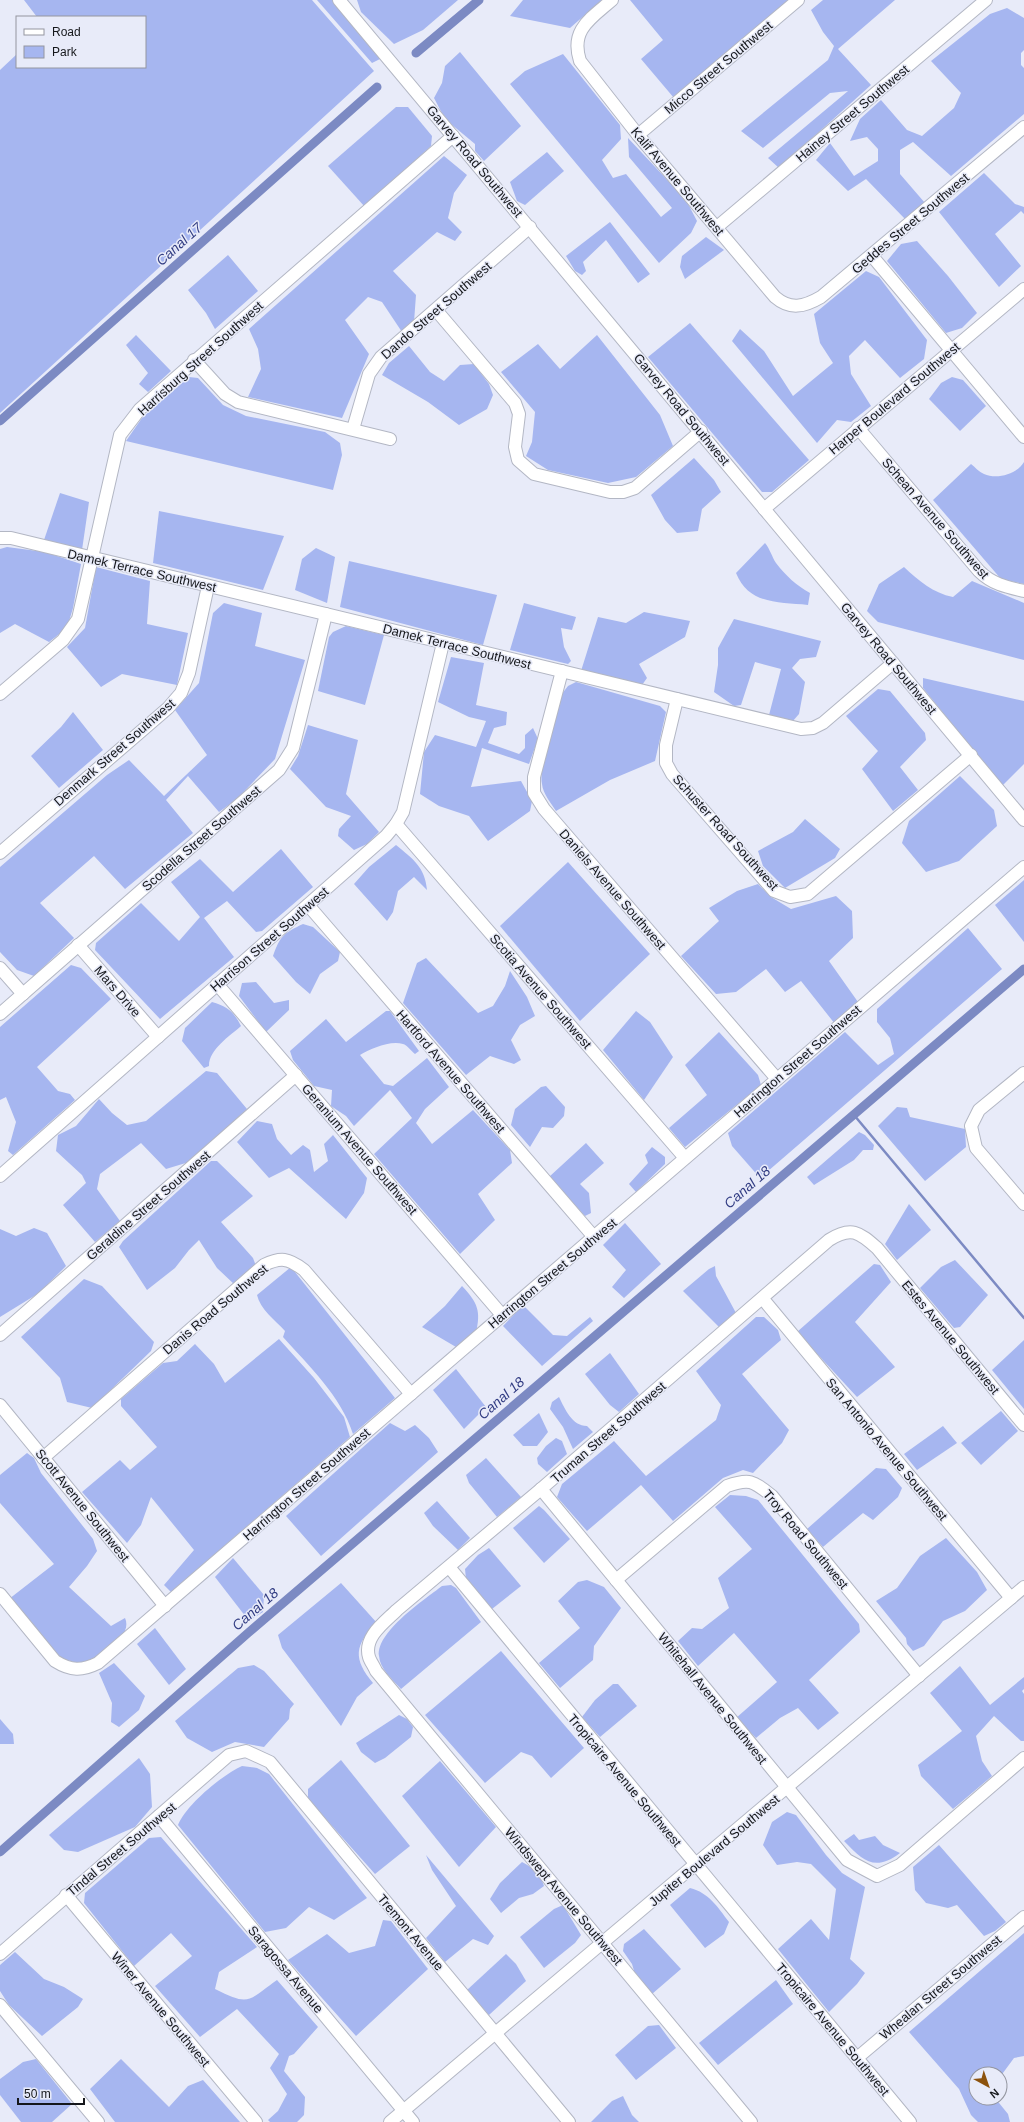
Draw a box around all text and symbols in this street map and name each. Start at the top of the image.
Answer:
legend [16,16,146,68]
street label: Micco Street Southwest [661,18,776,117]
text: Road [52,25,81,39]
text: Park [52,45,78,59]
street label: Hainey Street Southwest [793,61,912,165]
street label: Garvey Road Southwest [424,103,526,220]
street label: Kalif Avenue Southwest [628,124,727,239]
street label: Geddes Street Southwest [849,170,972,277]
water label: Canal 17 [153,218,206,269]
street label: Dando Street Southwest [378,258,495,362]
street label: Harrisburg Street Southwest [135,298,266,419]
street label: Harper Boulevard Southwest [826,339,963,458]
street label: Garvey Road Southwest [631,351,733,468]
street label: Schean Avenue Southwest [879,455,992,582]
street label: Damek Terrace Southwest [66,546,218,595]
street label: Garvey Road Southwest [838,600,940,717]
street label: Damek Terrace Southwest [381,621,533,672]
street label: Denmark Street Southwest [51,696,178,809]
street label: Schuster Road Southwest [670,771,782,893]
street label: Scodella Street Southwest [139,782,264,894]
street label: Daniels Avenue Southwest [556,826,669,953]
street label: Harrison Street Southwest [207,884,332,995]
street label: Scotia Avenue Southwest [487,931,595,1052]
street label: Mars Drive [91,963,144,1020]
street label: Harrington Street Southwest [731,1002,864,1121]
street label: Hartford Avenue Southwest [393,1007,508,1136]
street label: Geranium Avenue Southwest [299,1081,421,1218]
street label: Geraldine Street Southwest [83,1147,214,1263]
water label: Canal 18 [721,1162,774,1211]
street label: Harrington Street Southwest [485,1215,620,1332]
street label: Danis Road Southwest [160,1261,271,1358]
street label: Estes Avenue Southwest [899,1278,1003,1397]
water label: Canal 18 [475,1373,528,1422]
street label: San Antonio Avenue Southwest [823,1375,951,1524]
street label: Truman Street Southwest [548,1378,669,1486]
street label: Harrington Street Southwest [240,1425,373,1544]
street label: Scott Avenue Southwest [33,1446,133,1565]
street label: Troy Road Southwest [760,1487,852,1592]
water label: Canal 18 [229,1584,282,1633]
street label: Whitehall Avenue Southwest [655,1630,770,1767]
street label: Tropicaire Avenue Southwest [565,1711,685,1850]
street label: Jupiter Boulevard Southwest [646,1791,783,1909]
street label: Tindal Street Southwest [64,1799,179,1899]
street label: Windswept Avenue Southwest [502,1825,626,1968]
street label: Tremont Avenue [374,1891,447,1973]
street label: Saragossa Avenue [245,1923,326,2016]
street label: Whealan Street Southwest [877,1932,1004,2043]
street label: Winer Avenue Southwest [108,1949,213,2070]
street label: Tropicaire Avenue Southwest [773,1960,893,2099]
north arrow [968,2066,1008,2106]
scale bar [18,2080,84,2106]
text: 50 m [24,2087,51,2101]
text: N [987,2087,1001,2101]

